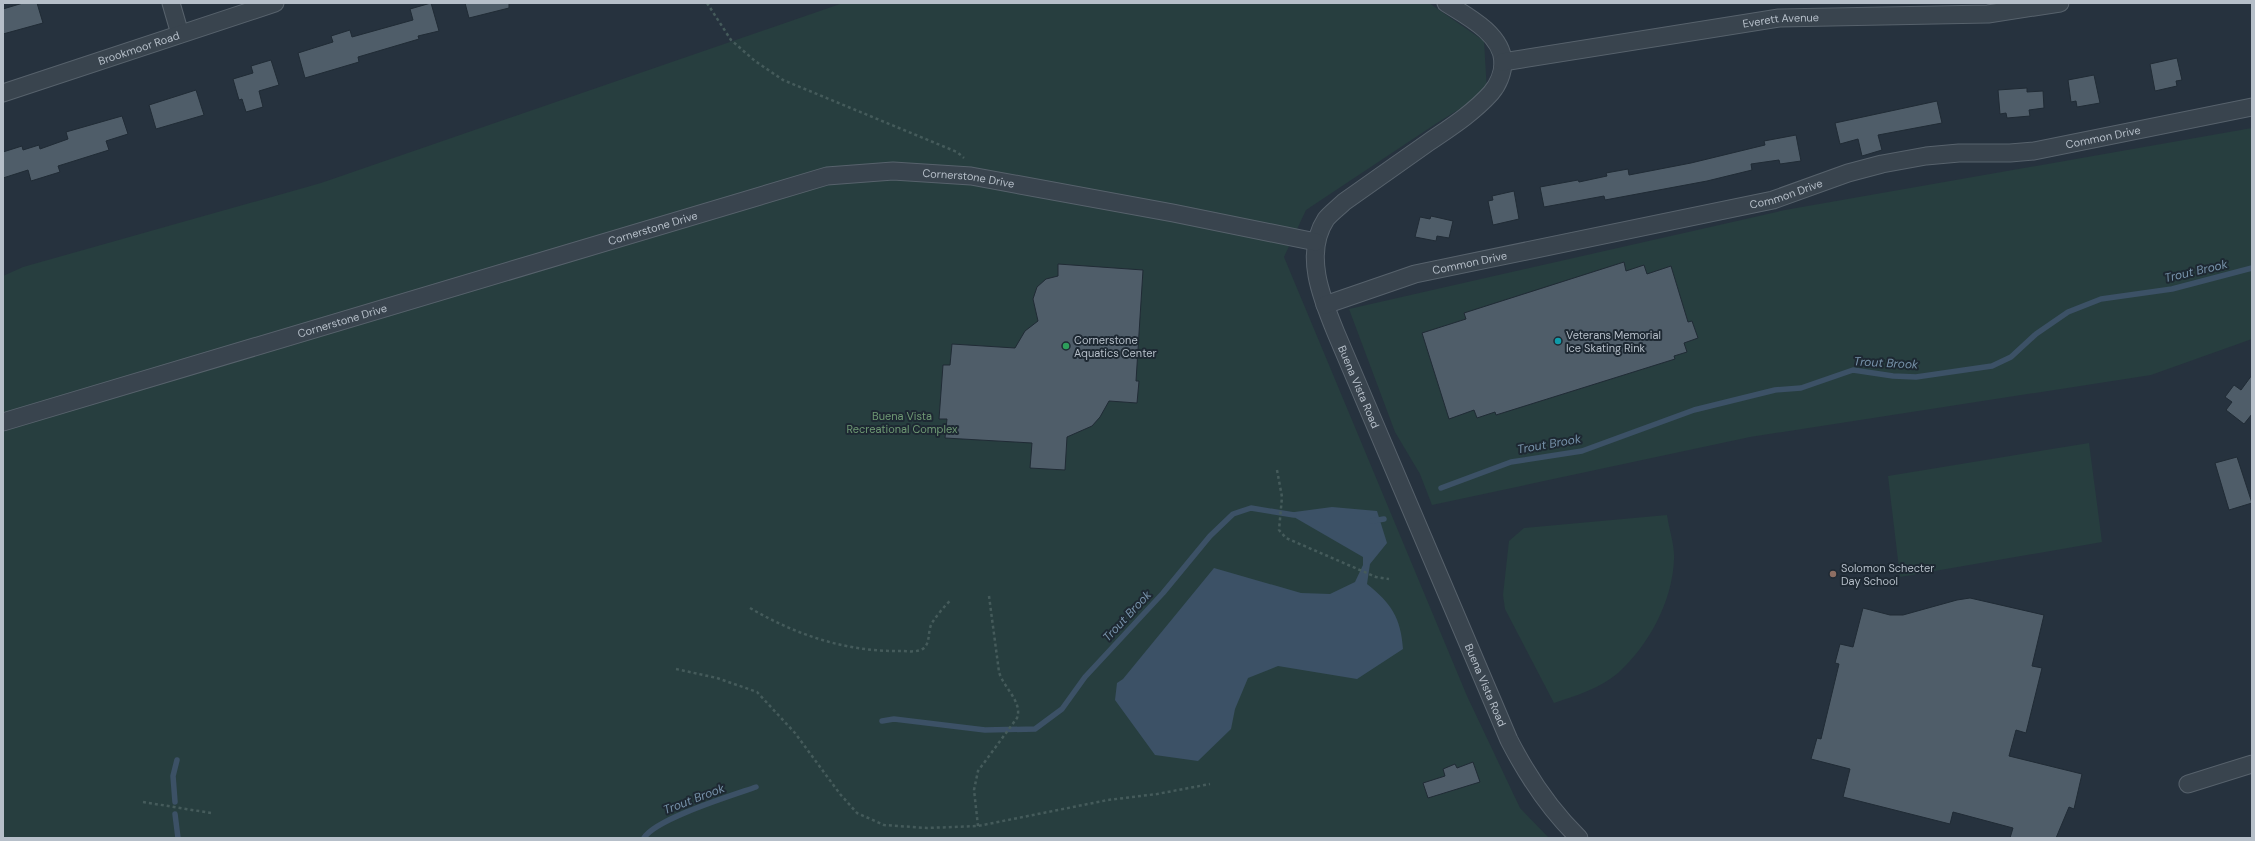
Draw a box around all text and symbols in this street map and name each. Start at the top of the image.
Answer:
street label: Everett Avenue [1741,10,1819,31]
street label: Brookmoor Road [96,28,181,68]
street label: Common Drive [2064,123,2142,151]
street label: Cornerstone Drive [922,166,1016,191]
street label: Common Drive [1748,176,1824,212]
street label: Cornerstone Drive [606,208,699,248]
street label: Common Drive [1431,248,1508,277]
water label: Trout Brook [2163,256,2230,286]
street label: Cornerstone Drive [296,301,389,341]
place label: Veterans Memorial Ice Skating Rink [1566,328,1661,355]
place label: Cornerstone Aquatics Center [1074,333,1157,360]
marker: Veterans Memorial Ice Skating Rink [1553,336,1563,346]
marker: Cornerstone Aquatics Center [1061,341,1071,351]
street label: Buena Vista Road [1335,343,1383,430]
water label: Trout Brook [1853,353,1919,373]
park label: Buena Vista Recreational Complex [847,409,958,436]
water label: Trout Brook [1516,430,1583,457]
place label: Solomon Schecter Day School [1841,561,1934,588]
marker: Solomon Schecter Day School [1828,569,1838,579]
water label: Trout Brook [1099,586,1155,645]
street label: Buena Vista Road [1462,641,1509,729]
water label: Trout Brook [661,780,728,818]

